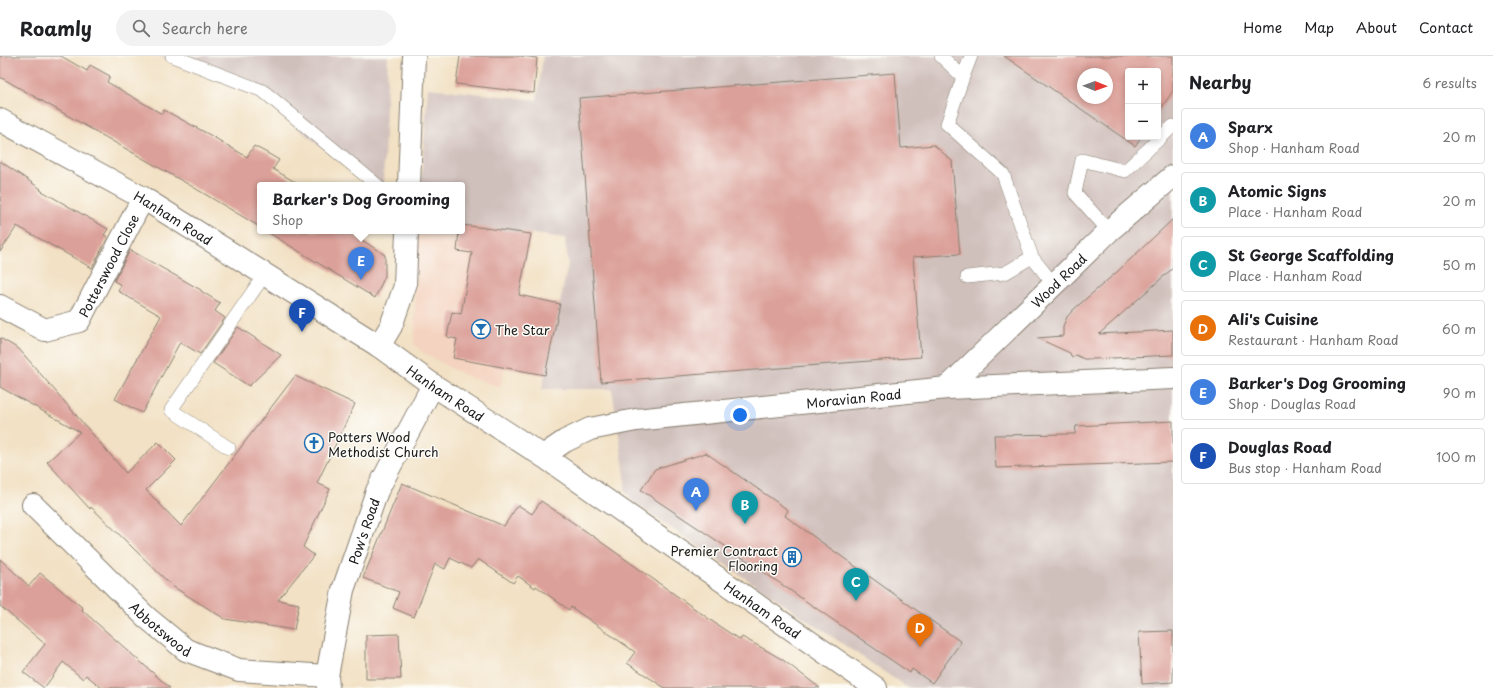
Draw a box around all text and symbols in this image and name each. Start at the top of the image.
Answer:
search box [116,10,396,46]
text: Roamly [20,14,92,42]
text: Search here [162,16,248,39]
icon: search [130,17,152,39]
text: Home [1243,17,1282,38]
text: Map [1304,17,1334,38]
text: About [1356,17,1397,38]
text: Contact [1419,17,1473,38]
north arrow [1077,68,1113,104]
map controls [1125,68,1161,140]
button: + [1125,68,1161,104]
text: Nearby [1189,69,1251,95]
text: 6 results [1422,73,1477,92]
button: − [1125,104,1161,140]
text: Sparx [1228,115,1273,138]
text: A [1198,127,1208,146]
text: 20 m [1442,127,1476,146]
text: Shop · Hanham Road [1228,138,1360,157]
text: Atomic Signs [1228,179,1326,202]
popup [257,182,465,234]
street label: Hanham Road [131,186,217,249]
text: Barker's Dog Grooming [272,187,450,210]
text: B [1199,191,1207,210]
text: 20 m [1442,191,1476,210]
text: Place · Hanham Road [1228,202,1362,221]
street label: Potterswood Close [73,210,143,320]
text: Shop [272,210,303,229]
text: St George Scaffolding [1228,243,1394,266]
pin: E [348,247,374,280]
street label: Wood Road [1026,249,1090,312]
text: C [1198,255,1208,274]
text: 50 m [1442,255,1476,274]
text: Place · Hanham Road [1228,266,1362,285]
pin: F [289,299,315,332]
text: Ali's Cuisine [1228,307,1318,330]
bar icon: The Star [470,318,492,340]
text: D [1198,319,1208,338]
text: 60 m [1442,319,1476,338]
place label: The Star [495,320,550,339]
text: Restaurant · Hanham Road [1228,330,1399,349]
street label: Hanham Road [403,360,488,425]
text: Barker's Dog Grooming [1228,371,1406,394]
street label: Moravian Road [805,383,902,412]
text: E [1199,383,1207,402]
text: 90 m [1443,383,1476,402]
text: Shop · Douglas Road [1228,394,1356,413]
your location [730,405,750,425]
place label: Potters Wood Methodist Church [328,427,439,461]
church icon: Potters Wood Methodist Church [303,432,325,454]
text: Douglas Road [1228,435,1332,458]
text: F [1199,447,1207,466]
text: 100 m [1436,447,1476,466]
text: Bus stop · Hanham Road [1228,458,1382,477]
pin: A [683,478,709,511]
pin: B [732,491,758,524]
street label: Pow's Road [343,495,383,567]
place label: Premier Contract Flooring [670,541,778,575]
building icon: Premier Contract Flooring [781,546,803,568]
pin: C [843,568,869,601]
street label: Hanham Road [721,576,805,643]
street label: Abbotswood [126,597,194,661]
pin: D [907,614,933,647]

